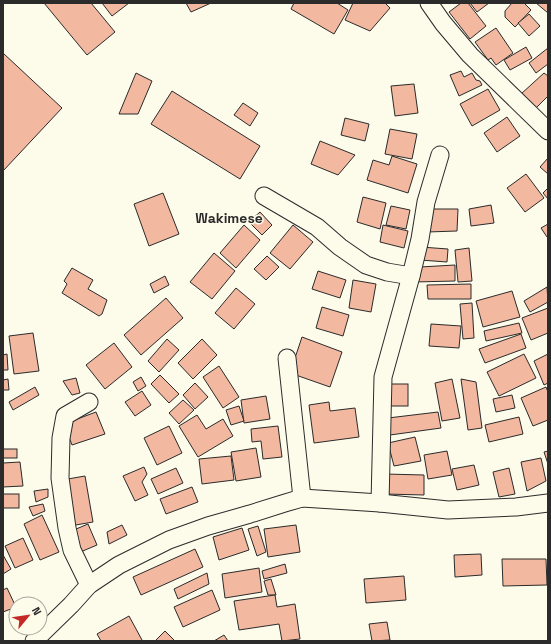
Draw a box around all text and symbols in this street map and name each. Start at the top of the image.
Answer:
district label: Wakimese [195,209,263,227]
north arrow [8,596,48,636]
text: N [29,605,45,618]

